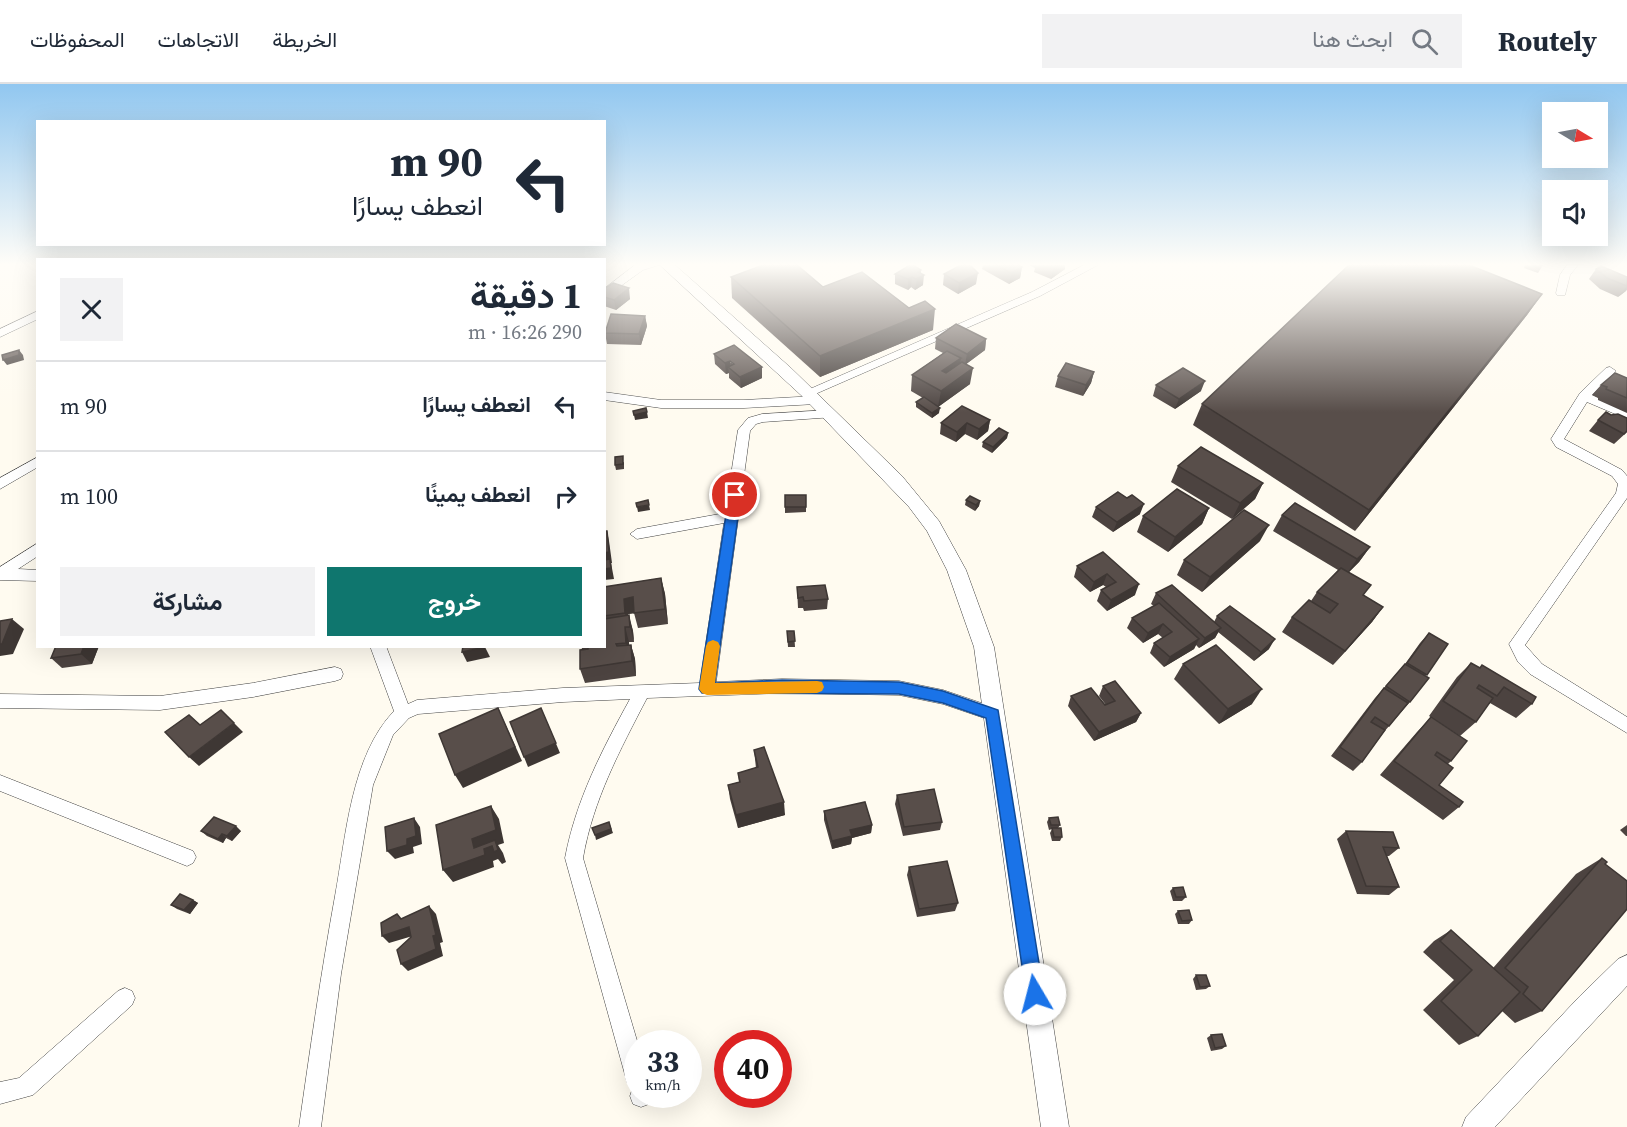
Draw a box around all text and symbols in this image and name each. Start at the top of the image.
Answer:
search box [1042,14,1462,68]
text: Routely [1498,22,1597,60]
text: ابحث هنا [1312,24,1393,54]
text: المحفوظات [30,25,125,54]
text: الاتجاهات [158,25,239,54]
text: الخريطة [272,25,337,54]
icon: search [1408,25,1441,58]
north arrow [1542,102,1608,168]
map controls [1542,102,1608,246]
text: 90 m [390,132,483,190]
icon: left [504,144,582,222]
button: sound [1542,180,1608,246]
text: انعطف يسارًا [352,187,483,224]
text: 1 دقيقة [470,271,582,320]
button: close [60,278,123,341]
text: 290 m · 16:26 [468,318,582,346]
text: انعطف يسارًا [422,389,531,419]
icon: left [549,390,582,423]
text: 90 m [60,391,107,421]
pin [709,469,760,520]
icon: arrive [718,478,751,511]
text: انعطف يمينًا [425,479,531,509]
icon: right [549,480,582,513]
text: 100 m [60,481,118,511]
button: مشاركة [60,567,315,636]
button: خروج [327,567,582,636]
position arrow [1003,962,1067,1026]
speed limit sign: 40 [714,1030,792,1108]
text: 33 [647,1041,679,1082]
text: km/h [645,1074,681,1095]

